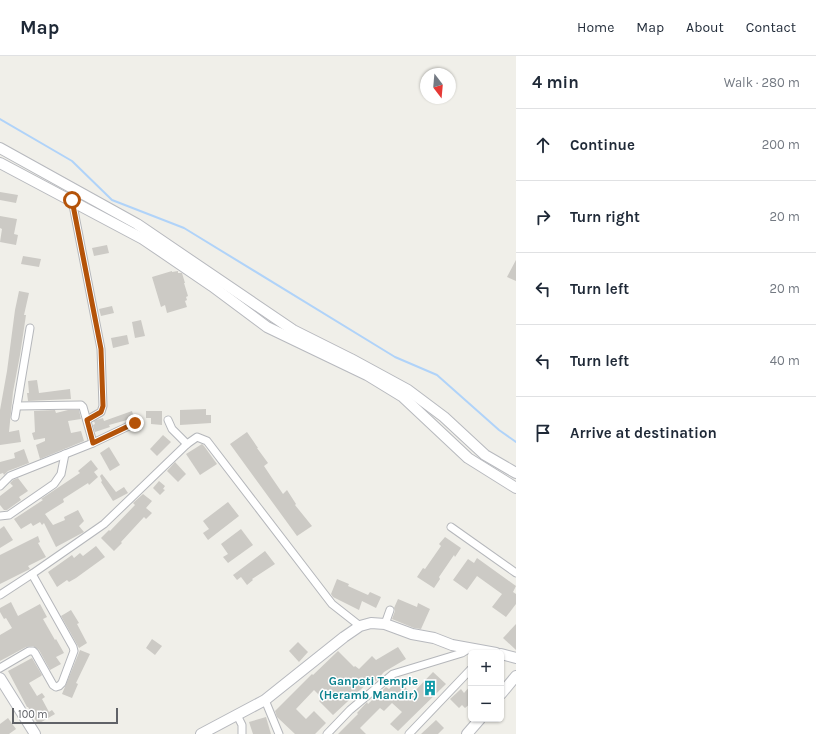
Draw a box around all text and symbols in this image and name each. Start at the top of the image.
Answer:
text: Map [20,17,59,39]
text: Home [577,19,614,36]
text: Map [636,19,664,36]
text: About [686,19,724,36]
text: Contact [746,19,796,36]
north arrow [420,68,456,104]
text: 4 min [532,72,579,92]
text: Walk · 280 m [724,75,800,90]
icon: ahead [532,134,554,156]
text: Continue [570,136,635,154]
text: 200 m [762,137,800,152]
route start [63,191,81,209]
icon: right [532,206,554,228]
text: Turn right [570,208,640,226]
text: 20 m [770,209,800,224]
icon: left [532,278,554,300]
text: Turn left [570,280,629,298]
text: 20 m [770,281,800,296]
icon: left [532,350,554,372]
text: Turn left [570,352,629,370]
text: 40 m [770,353,800,368]
route end [126,414,144,432]
icon: arrive [532,422,554,444]
text: Arrive at destination [570,424,717,442]
map controls [468,650,504,722]
button: + [468,650,504,686]
place label: Ganpati Temple (Heramb Mandir) [319,674,418,702]
building icon: Ganpati Temple (Heramb Mandir) [421,679,439,697]
button: − [468,686,504,722]
scale bar [12,706,118,725]
text: 100 m [18,708,48,721]

